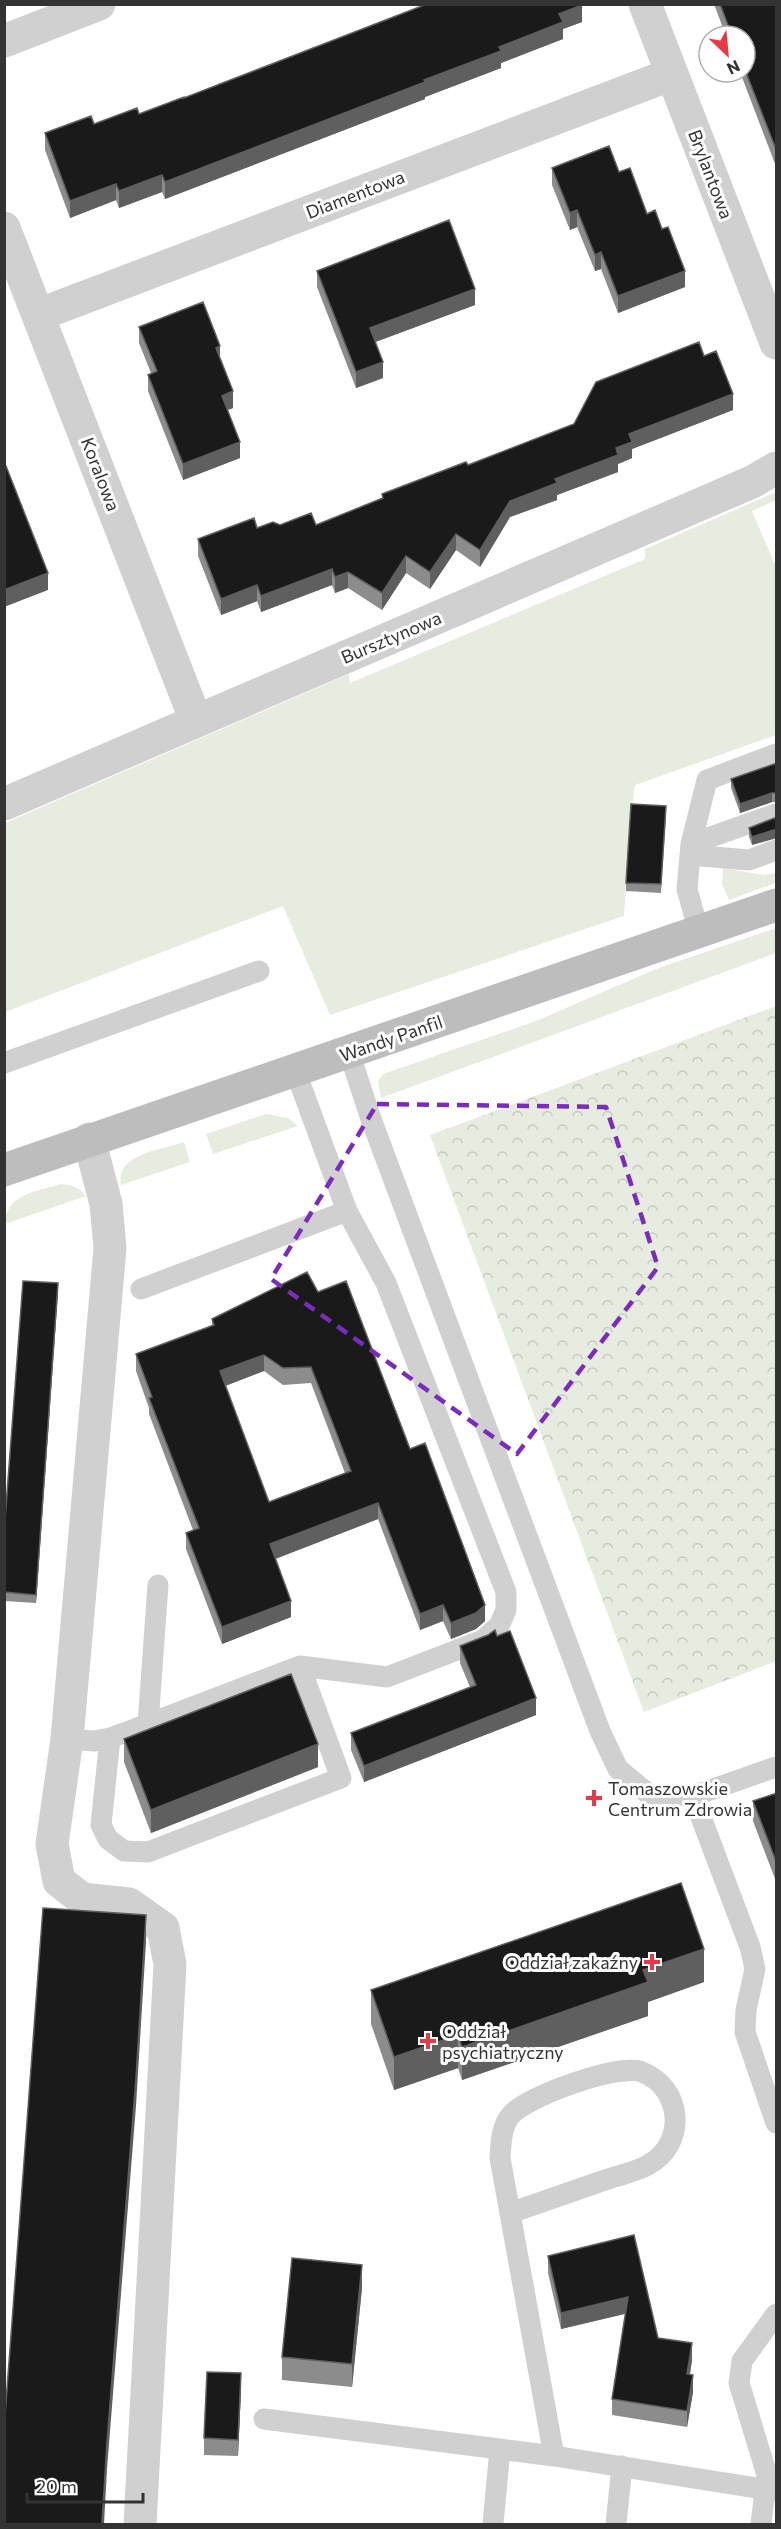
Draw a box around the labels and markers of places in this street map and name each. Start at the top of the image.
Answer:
place label: Tomaszowskie Centrum Zdrowia [608,1777,752,1820]
marker: Tomaszowskie Centrum Zdrowia [585,1789,603,1807]
place label: Oddział zakaźny [505,1951,638,1973]
marker: Oddział zakaźny [643,1953,661,1971]
place label: Oddział psychiatryczny [442,2020,564,2063]
marker: Oddział psychiatryczny [419,2032,437,2050]

